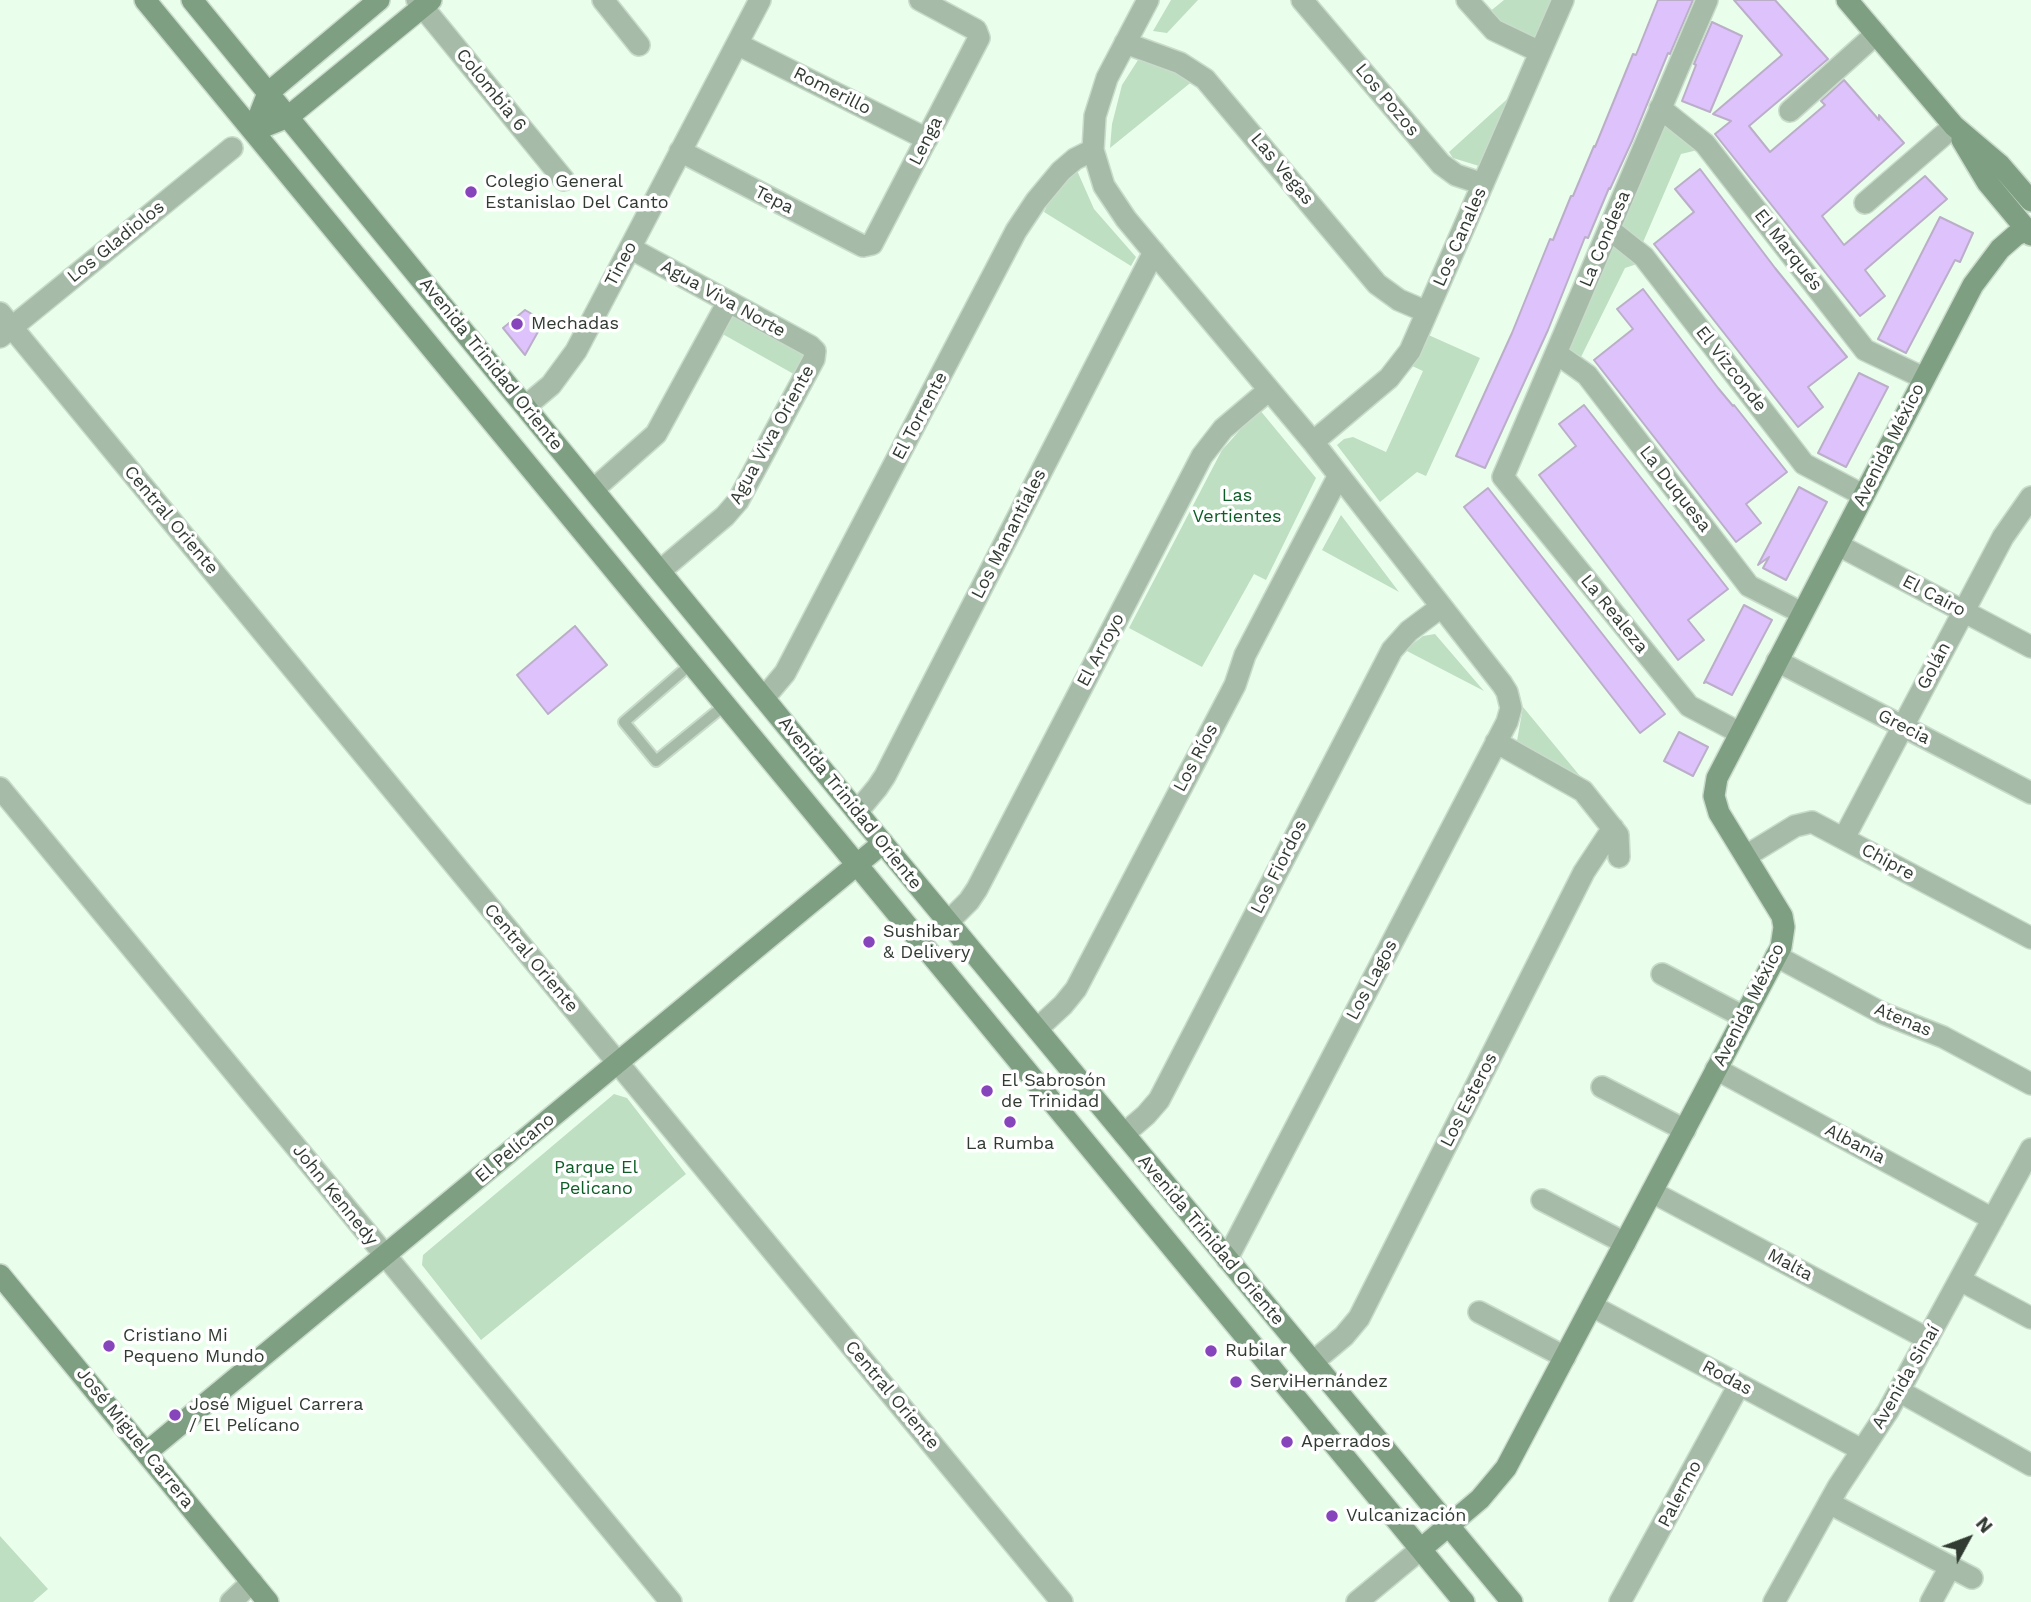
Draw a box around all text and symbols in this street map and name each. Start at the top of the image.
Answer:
street label: Colombia 6 [451,44,531,136]
street label: Los Pozos [1350,59,1424,141]
street label: Romerillo [790,62,874,120]
street label: Lenga [905,113,947,169]
street label: Las Vegas [1246,129,1318,209]
place label: Colegio General Estanislao Del Canto [485,171,669,214]
street label: Tepa [751,181,797,219]
marker: Colegio General Estanislao Del Canto [463,184,479,200]
street label: Los Canales [1429,184,1491,290]
street label: La Condesa [1575,188,1635,290]
street label: Los Gladiolos [63,196,169,288]
street label: El Marqués [1749,205,1827,295]
street label: Tineo [600,238,642,290]
street label: Agua Viva Norte [657,256,789,342]
street label: Avenida Trinidad Oriente [415,273,567,455]
place label: Mechadas [531,313,619,335]
marker: Mechadas [509,316,525,332]
street label: El Vizconde [1691,322,1771,416]
street label: Agua Viva Oriente [725,362,819,508]
street label: El Torrente [888,368,952,464]
street label: Avenida México [1849,380,1929,510]
street label: La Duquesa [1635,442,1715,536]
street label: Central Oriente [119,461,223,579]
street label: Los Manantiales [967,466,1051,602]
park label: Las Vertientes [1192,485,1282,528]
street label: La Realeza [1576,570,1652,658]
street label: El Cairo [1899,570,1969,622]
street label: El Arroyo [1073,610,1129,690]
street label: Golán [1913,639,1955,693]
street label: Grecia [1874,705,1934,749]
street label: Avenida Trinidad Oriente [774,712,926,894]
street label: Los Ríos [1169,720,1223,796]
street label: Los Fiordos [1246,817,1312,917]
street label: Chipre [1858,839,1918,885]
street label: Central Oriente [479,899,583,1017]
place label: Sushibar & Delivery [883,921,970,964]
marker: Sushibar & Delivery [861,934,877,950]
street label: Los Lagos [1342,936,1402,1024]
street label: Avenida México [1709,940,1789,1070]
street label: Atenas [1871,998,1935,1042]
street label: Los Esteros [1436,1049,1502,1151]
place label: El Sabrosón de Trinidad [1001,1070,1106,1112]
marker: El Sabrosón de Trinidad [979,1083,995,1099]
street label: El Pelícano [471,1109,559,1187]
marker: La Rumba [1002,1114,1018,1130]
street label: Albania [1821,1119,1889,1169]
place label: La Rumba [966,1133,1054,1155]
street label: John Kennedy [288,1140,382,1250]
street label: Avenida Trinidad Oriente [1133,1150,1289,1330]
park label: Parque El Pelicano [554,1157,638,1200]
street label: Malta [1764,1244,1816,1286]
street label: Avenida Sinaí [1867,1321,1945,1433]
place label: Cristiano Mi Pequeno Mundo [123,1325,265,1368]
street label: Central Oriente [840,1336,944,1454]
marker: Cristiano Mi Pequeno Mundo [101,1338,117,1354]
place label: Rubilar [1225,1340,1287,1362]
marker: Rubilar [1203,1343,1219,1359]
street label: Rodas [1698,1356,1756,1400]
street label: José Miguel Carrera [72,1363,198,1513]
place label: ServiHernández [1250,1371,1388,1393]
marker: ServiHernández [1228,1374,1244,1390]
place label: José Miguel Carrera / El Pelícano [189,1394,363,1436]
marker: José Miguel Carrera / El Pelícano [167,1407,183,1423]
place label: Aperrados [1301,1431,1391,1453]
marker: Aperrados [1279,1434,1295,1450]
street label: Palermo [1653,1457,1707,1531]
north arrow [1933,1504,2003,1574]
place label: Vulcanización [1346,1505,1466,1527]
marker: Vulcanización [1324,1508,1340,1524]
text: N [1971,1512,1998,1538]

